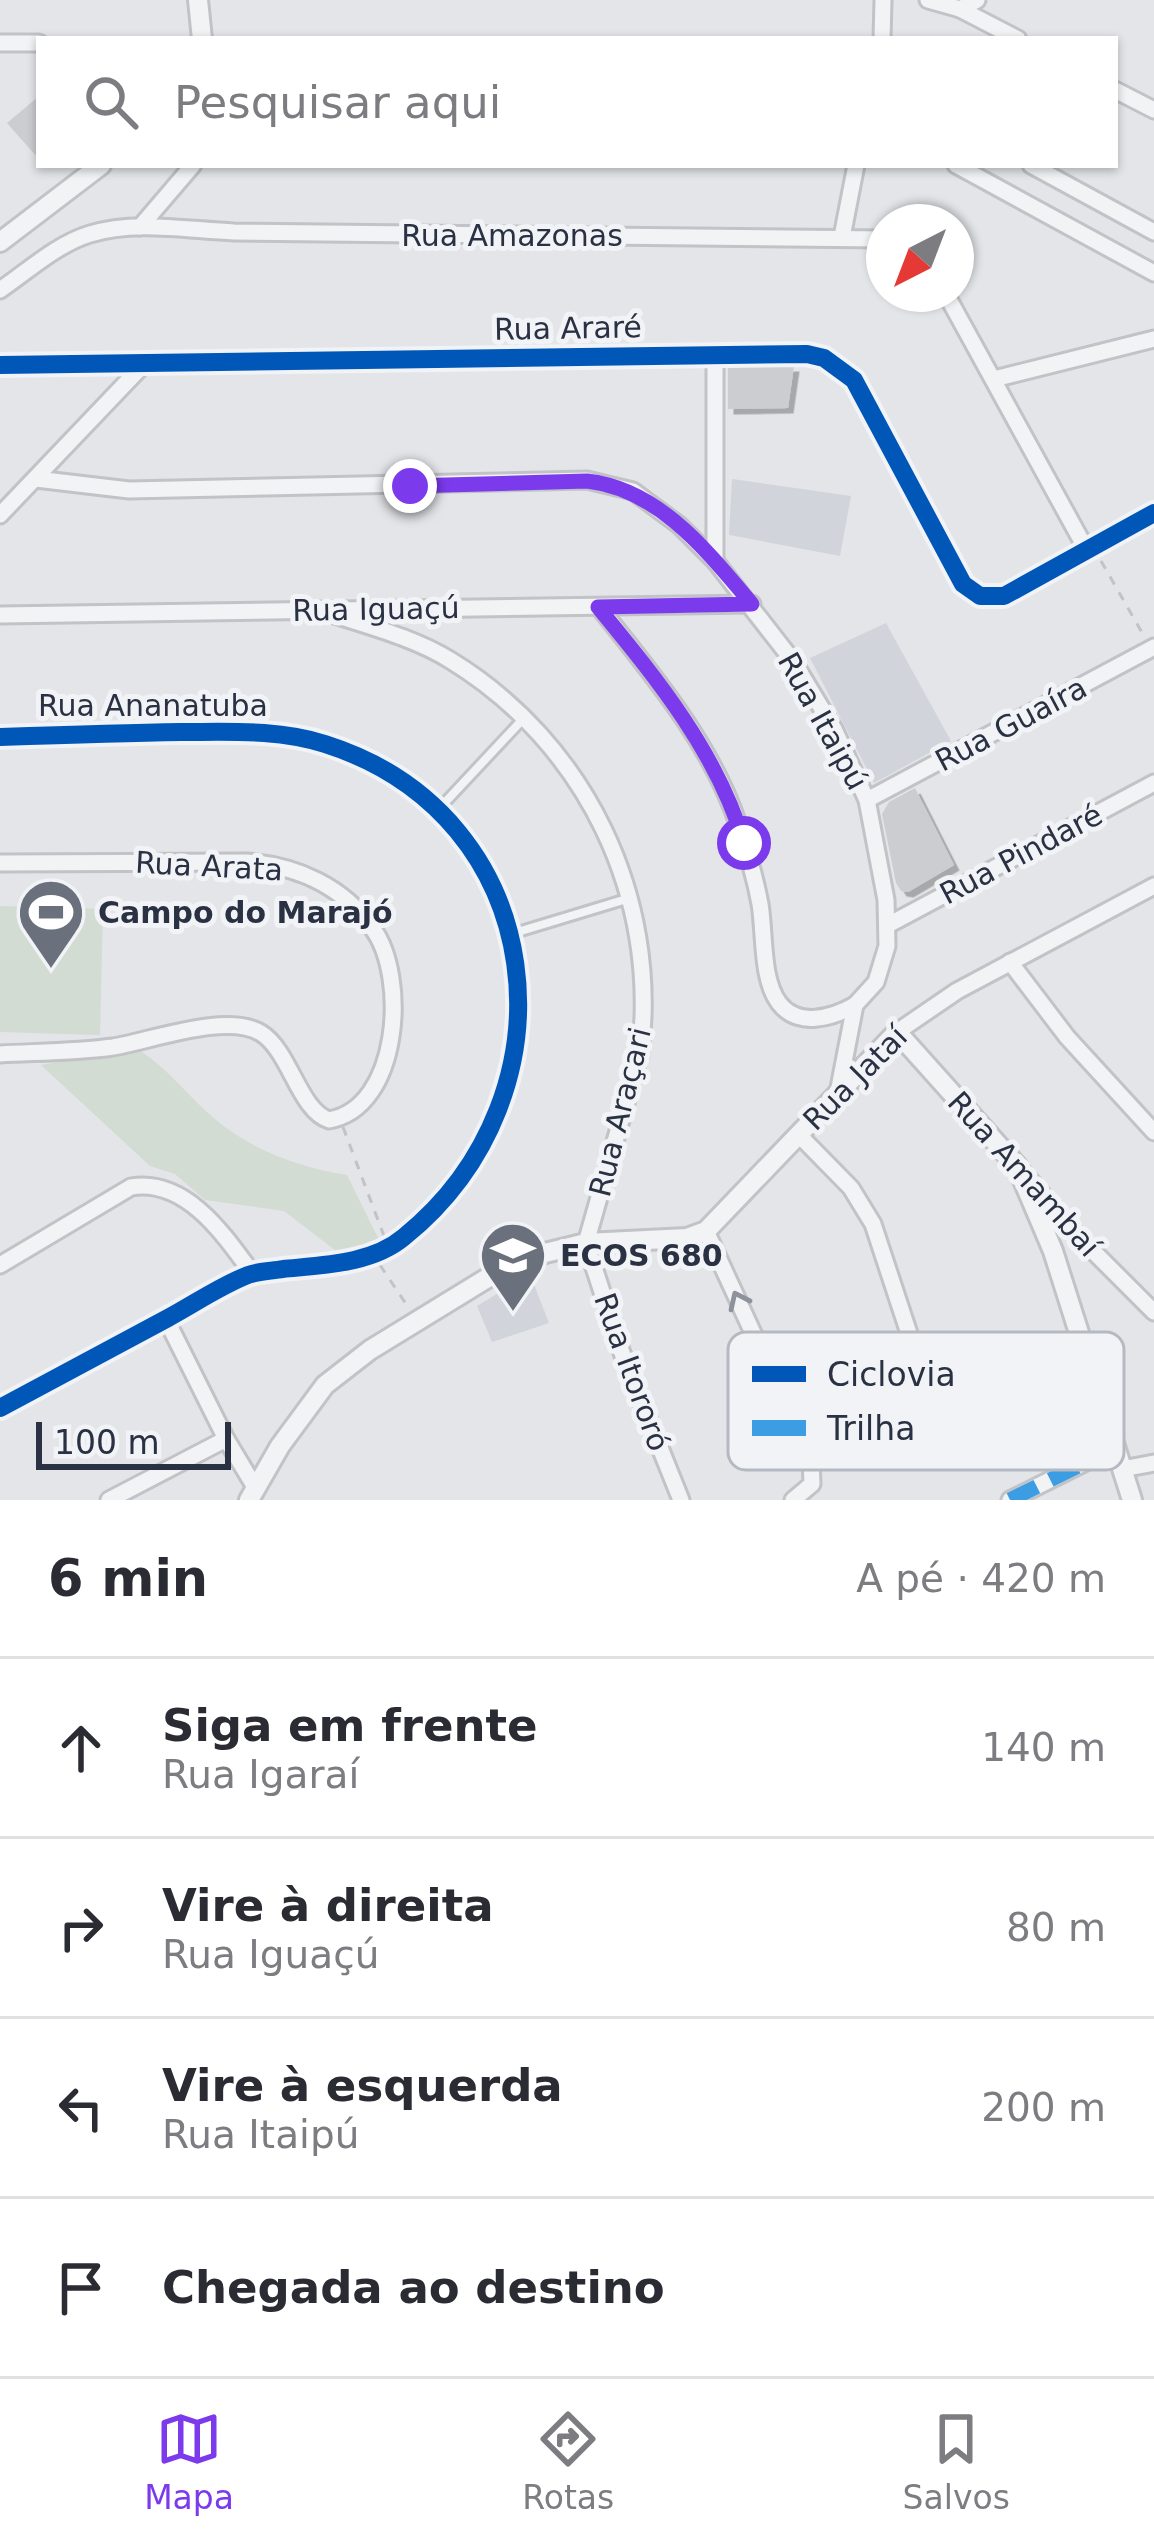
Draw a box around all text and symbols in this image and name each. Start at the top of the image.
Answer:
search box [36,36,1118,168]
icon: search [78,69,144,135]
text: Pesquisar aqui [174,76,501,129]
north arrow [866,204,974,312]
street label: Rua Amazonas [401,218,623,253]
street label: Rua Araré [494,309,642,347]
route end [383,459,437,513]
street label: Rua Iguaçú [292,590,460,628]
street label: Rua Itaipú [771,646,875,796]
street label: Rua Guaíra [929,670,1093,778]
street label: Rua Ananatuba [38,688,268,723]
street label: Rua Pindaré [934,797,1108,911]
route start [717,816,771,870]
street label: Rua Arata [134,845,284,887]
sports icon: Campo do Marajó [16,877,86,971]
place label: Campo do Marajó [98,895,393,930]
street label: Rua Jataí [796,1018,915,1137]
street label: Rua Araçari [582,1024,658,1200]
street label: Rua Amambaí [941,1084,1108,1265]
school or university icon: ECOS 680 [478,1220,548,1314]
place label: ECOS 680 [560,1238,723,1273]
street label: Rua Itororó [587,1288,677,1456]
one-way arrow [729,1291,752,1312]
legend [728,1332,1124,1470]
text: Ciclovia [827,1355,956,1394]
text: Trilha [826,1409,915,1448]
scale bar [36,1416,231,1469]
text: 100 m [54,1423,160,1462]
text: 6 min [48,1549,208,1608]
text: A pé · 420 m [856,1556,1106,1601]
text: Siga em frente [162,1699,538,1752]
icon: ahead [48,1715,114,1781]
text: 140 m [981,1725,1106,1770]
text: Rua Igaraí [162,1752,359,1797]
text: Vire à direita [162,1879,494,1932]
icon: right [48,1895,114,1961]
text: 80 m [1006,1905,1106,1950]
text: Rua Iguaçú [162,1932,379,1977]
text: Vire à esquerda [162,2059,563,2112]
icon: left [48,2075,114,2141]
text: 200 m [981,2085,1106,2130]
text: Rua Itaipú [162,2112,359,2157]
icon: arrive [48,2255,114,2321]
text: Chegada ao destino [162,2261,665,2314]
tab: Mapa [144,2406,234,2517]
tab: Rotas [522,2406,614,2517]
tab: Salvos [903,2406,1010,2517]

